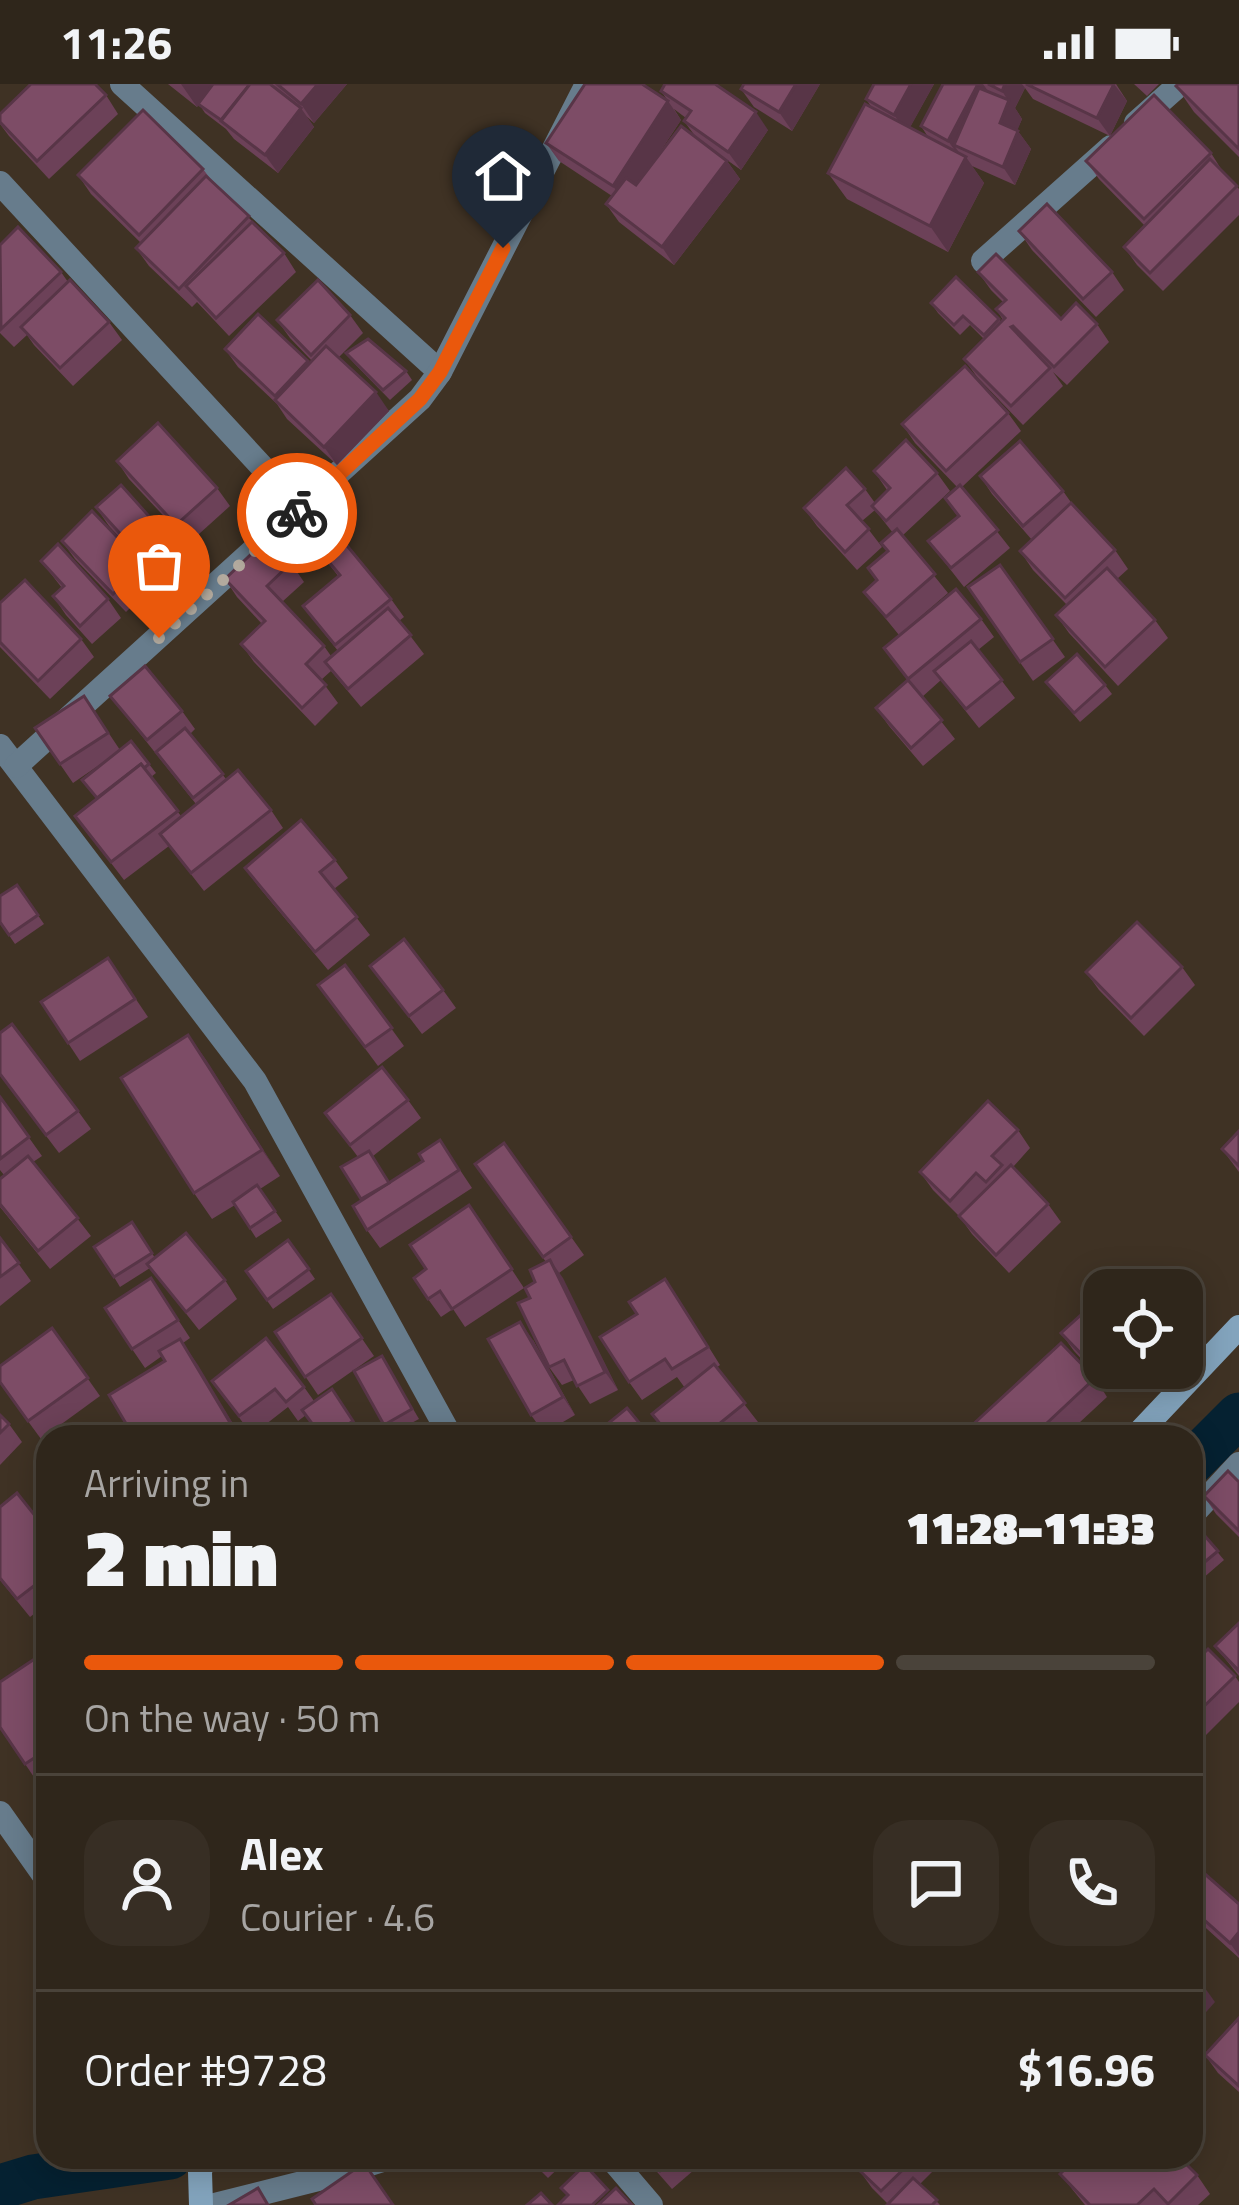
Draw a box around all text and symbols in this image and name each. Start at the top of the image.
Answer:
text: 11:26 [60,8,172,76]
pin [452,125,554,248]
icon: home [470,143,536,209]
courier [237,453,357,573]
icon: bike [264,480,330,546]
pin [108,515,210,638]
icon: bag [126,533,192,599]
map controls [1083,1269,1203,1389]
button: locate [1083,1269,1203,1389]
text: Arriving in [84,1453,249,1512]
text: 11:28–11:33 [906,1493,1155,1561]
text: 2 min [84,1498,278,1616]
text: On the way · 50 m [84,1688,380,1747]
text: Alex [240,1819,324,1887]
button: person [84,1820,210,1946]
button: chat [873,1820,999,1946]
button: phone [1029,1820,1155,1946]
text: Courier · 4.6 [240,1887,435,1946]
text: Order #9728 [84,2035,327,2103]
text: $16.96 [1017,2035,1155,2103]

